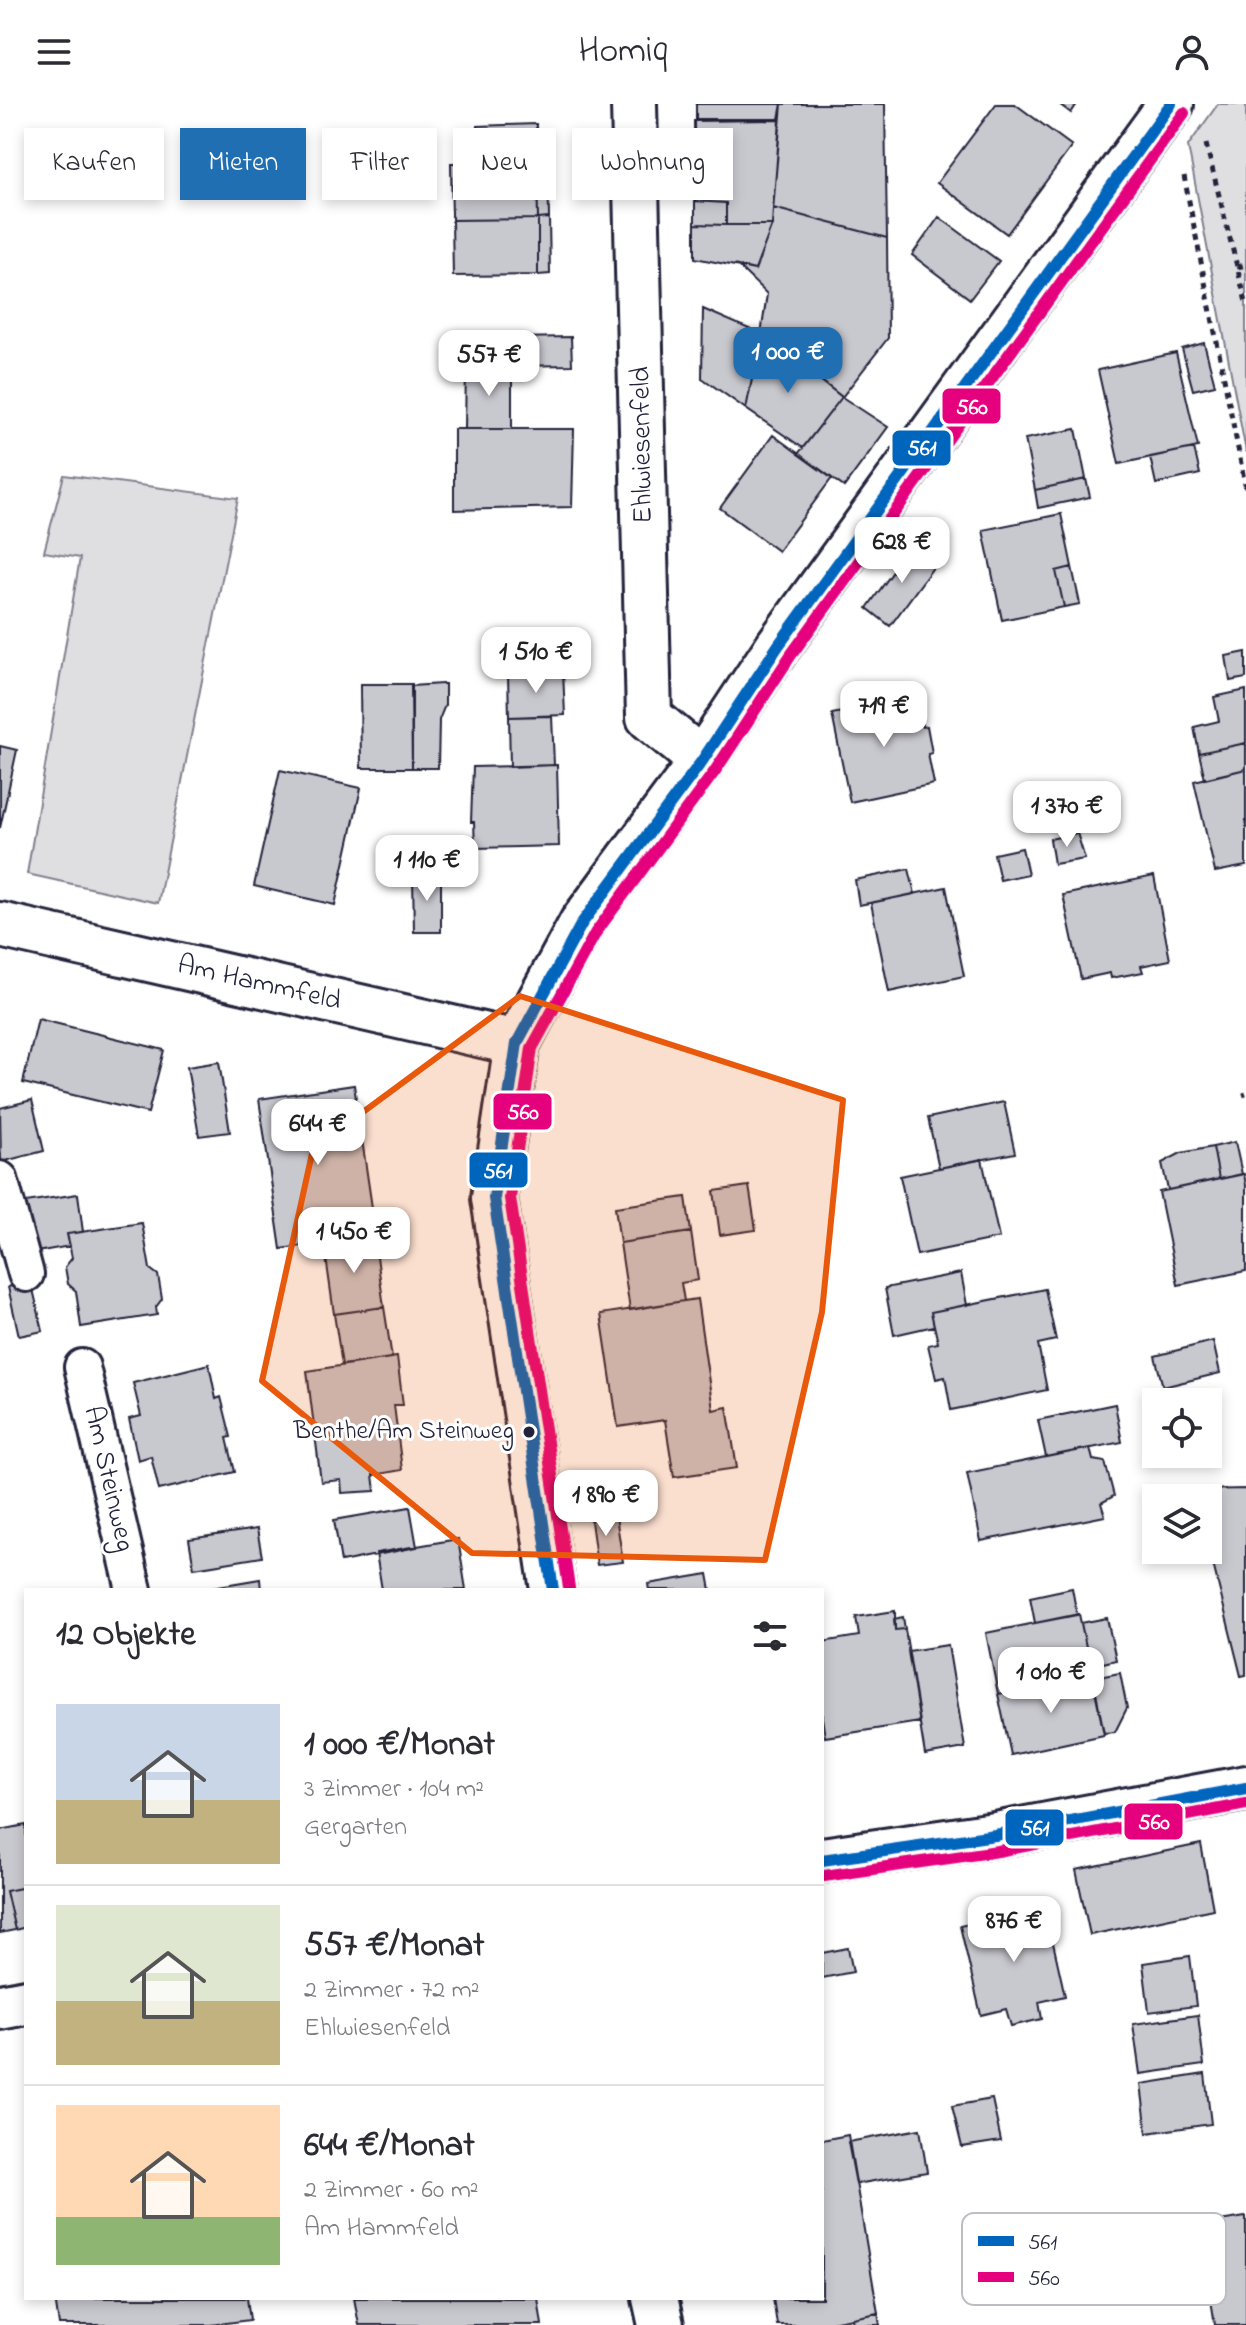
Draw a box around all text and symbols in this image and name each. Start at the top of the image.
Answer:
text: Homiq [578,26,668,79]
icon: menu [32,30,76,74]
icon: person [1170,30,1214,74]
chip: Kaufen [24,128,164,200]
chip: Mieten [180,128,306,200]
chip: Filter [322,128,437,200]
chip: Neu [453,128,556,200]
chip: Wohnung [572,128,733,200]
pin: 1 000 € [714,327,862,395]
pin: 557 € [433,330,545,398]
text: 1 000 € [751,334,825,372]
text: 557 € [456,337,522,375]
street label: Ehlwiesenfeld [621,366,665,524]
line badge: 560 [941,387,1002,425]
text: 560 [956,393,988,425]
line badge: 561 [891,429,952,467]
text: 561 [907,434,937,466]
pin: 628 € [846,517,958,585]
text: 628 € [873,524,931,562]
pin: 1 510 € [462,627,610,695]
text: 1 510 € [499,634,573,672]
pin: 719 € [828,681,940,749]
text: 719 € [858,688,910,726]
pin: 1 370 € [993,781,1141,849]
text: 1 370 € [1031,788,1103,826]
pin: 1 110 € [353,835,501,903]
text: 1 110 € [393,842,461,880]
street label: Am Hammfeld [173,945,345,1023]
line badge: 560 [492,1092,553,1131]
text: 560 [507,1098,539,1130]
pin: 644 € [262,1099,374,1167]
text: 644 € [289,1106,347,1144]
line badge: 561 [468,1151,529,1189]
text: 561 [483,1157,513,1189]
pin: 1 450 € [280,1207,428,1275]
text: 1 450 € [316,1214,392,1252]
map controls [1142,1388,1222,1564]
button: locate [1142,1388,1222,1468]
street label: Am Steinweg [71,1402,145,1556]
place label: Benthe/Am Steinweg [293,1413,514,1451]
marker: Benthe/Am Steinweg [521,1424,537,1440]
pin: 1 890 € [532,1470,680,1538]
text: 1 890 € [572,1477,640,1515]
button: layers [1142,1484,1222,1564]
text: 12 Objekte [56,1611,195,1661]
icon: filters [748,1614,792,1658]
pin: 1 010 € [977,1647,1125,1715]
text: 1 010 € [1016,1654,1086,1692]
text: 1 000 €/Monat [304,1721,495,1771]
icon: home [120,1736,216,1832]
text: 3 Zimmer · 104 m² [304,1771,484,1809]
line badge: 560 [1123,1802,1184,1841]
line badge: 561 [1004,1808,1065,1847]
text: 560 [1138,1808,1170,1840]
text: Gergarten [304,1809,407,1847]
text: 561 [1020,1814,1050,1846]
pin: 876 € [958,1896,1070,1964]
text: 876 € [986,1903,1042,1941]
text: 557 €/Monat [304,1922,485,1972]
icon: home [120,1937,216,2033]
text: 2 Zimmer · 72 m² [304,1972,480,2010]
text: Ehlwiesenfeld [304,2010,450,2048]
text: 644 €/Monat [304,2122,475,2172]
icon: home [120,2137,216,2233]
text: 2 Zimmer · 60 m² [304,2172,479,2210]
text: Am Hammfeld [304,2210,459,2248]
legend [962,2213,1226,2305]
text: 561 [1028,2228,1057,2260]
text: 560 [1028,2264,1060,2296]

